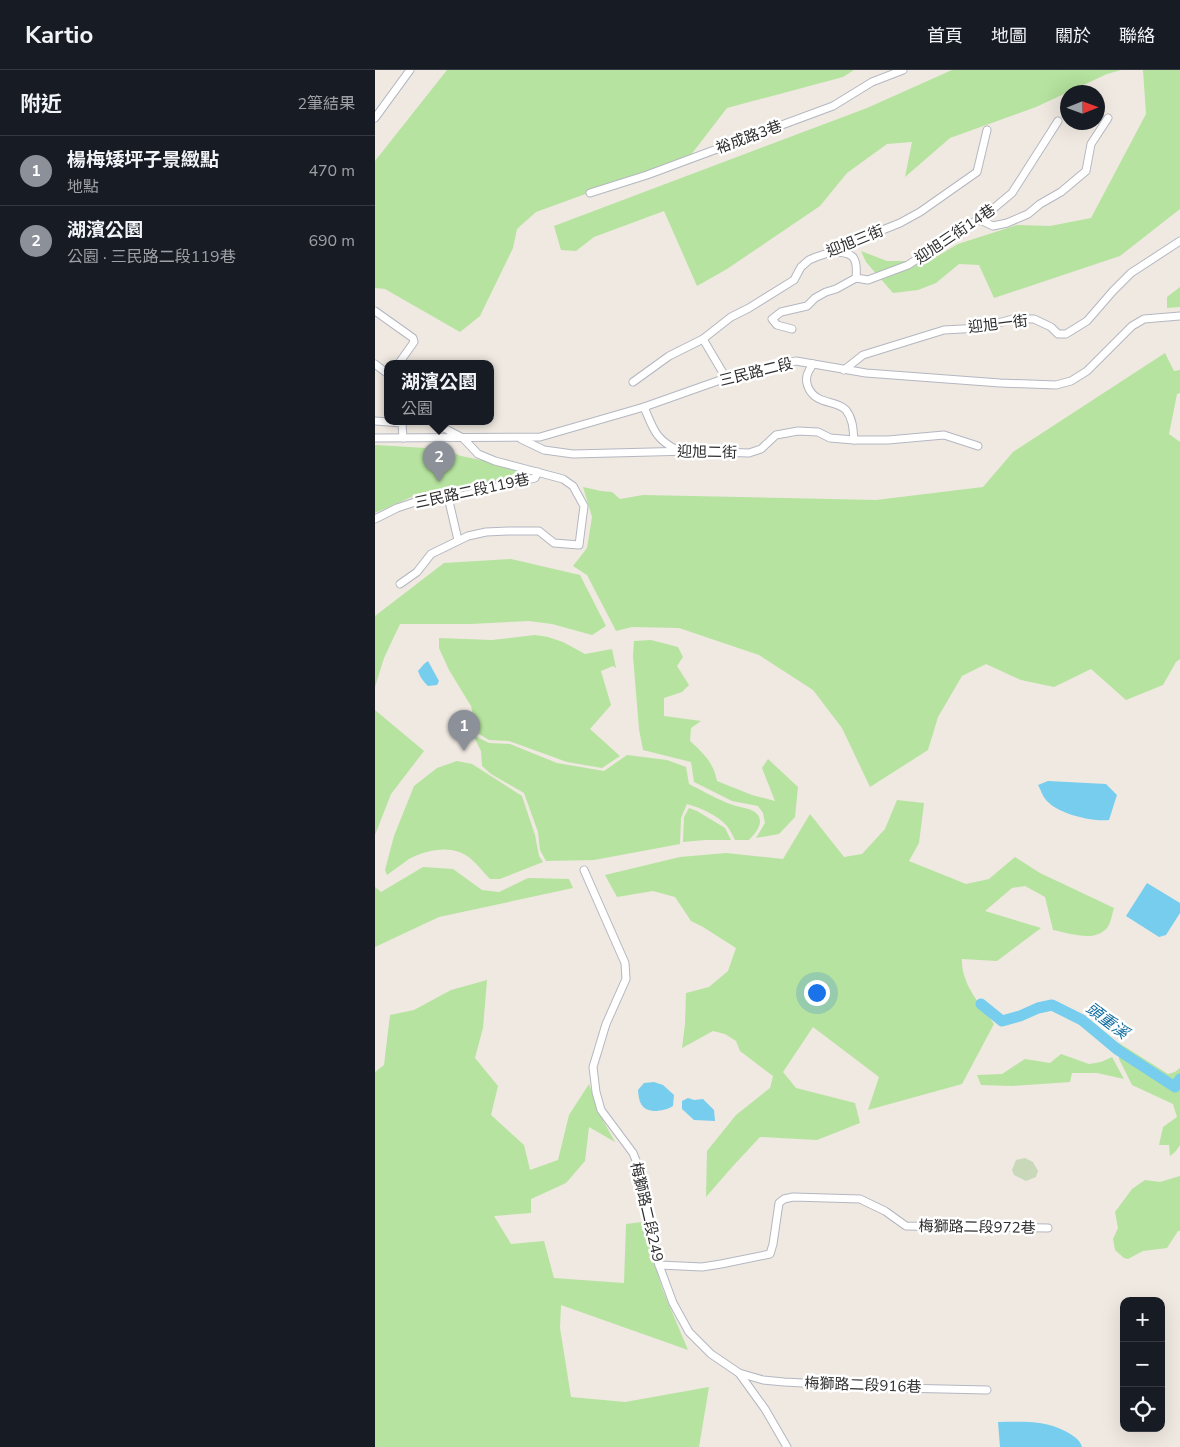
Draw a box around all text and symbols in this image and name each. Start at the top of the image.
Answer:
text: Kartio [25,19,93,51]
text: 首頁 [927,24,963,48]
text: 地圖 [991,24,1027,48]
text: 關於 [1055,24,1091,48]
text: 聯絡 [1119,24,1155,48]
north arrow [1060,85,1105,130]
text: 附近 [20,90,62,118]
text: 2筆結果 [297,93,355,115]
street label: 裕成路3巷 [713,116,785,158]
text: 楊梅矮坪子景緻點 [67,147,219,173]
text: 1 [31,160,41,182]
text: 470 m [308,160,355,182]
text: 地點 [67,176,99,198]
street label: 迎旭三街14巷 [911,200,999,268]
text: 湖濱公園 [67,217,143,243]
street label: 迎旭三街 [823,220,887,262]
text: 2 [31,230,41,252]
text: 690 m [308,230,355,252]
text: 公園 · 三民路二段119巷 [67,246,236,268]
street label: 迎旭一街 [967,310,1029,338]
street label: 三民路二段 [717,353,795,391]
popup [384,360,494,425]
text: 湖濱公園 [401,369,477,395]
text: 公園 [401,398,433,420]
pin: 2 [423,441,455,482]
street label: 迎旭二街 [677,441,737,463]
street label: 三民路二段119巷 [413,469,531,513]
pin: 1 [448,710,480,751]
your location [804,980,830,1006]
water label: 頭重溪 [1081,998,1134,1045]
street label: 梅獅路二段249 [626,1160,668,1264]
street label: 梅獅路二段972巷 [918,1216,1036,1238]
map controls [1120,1297,1165,1432]
button: + [1120,1297,1165,1342]
button: − [1120,1342,1165,1387]
street label: 梅獅路二段916巷 [804,1373,922,1397]
button: locate [1120,1387,1165,1432]

